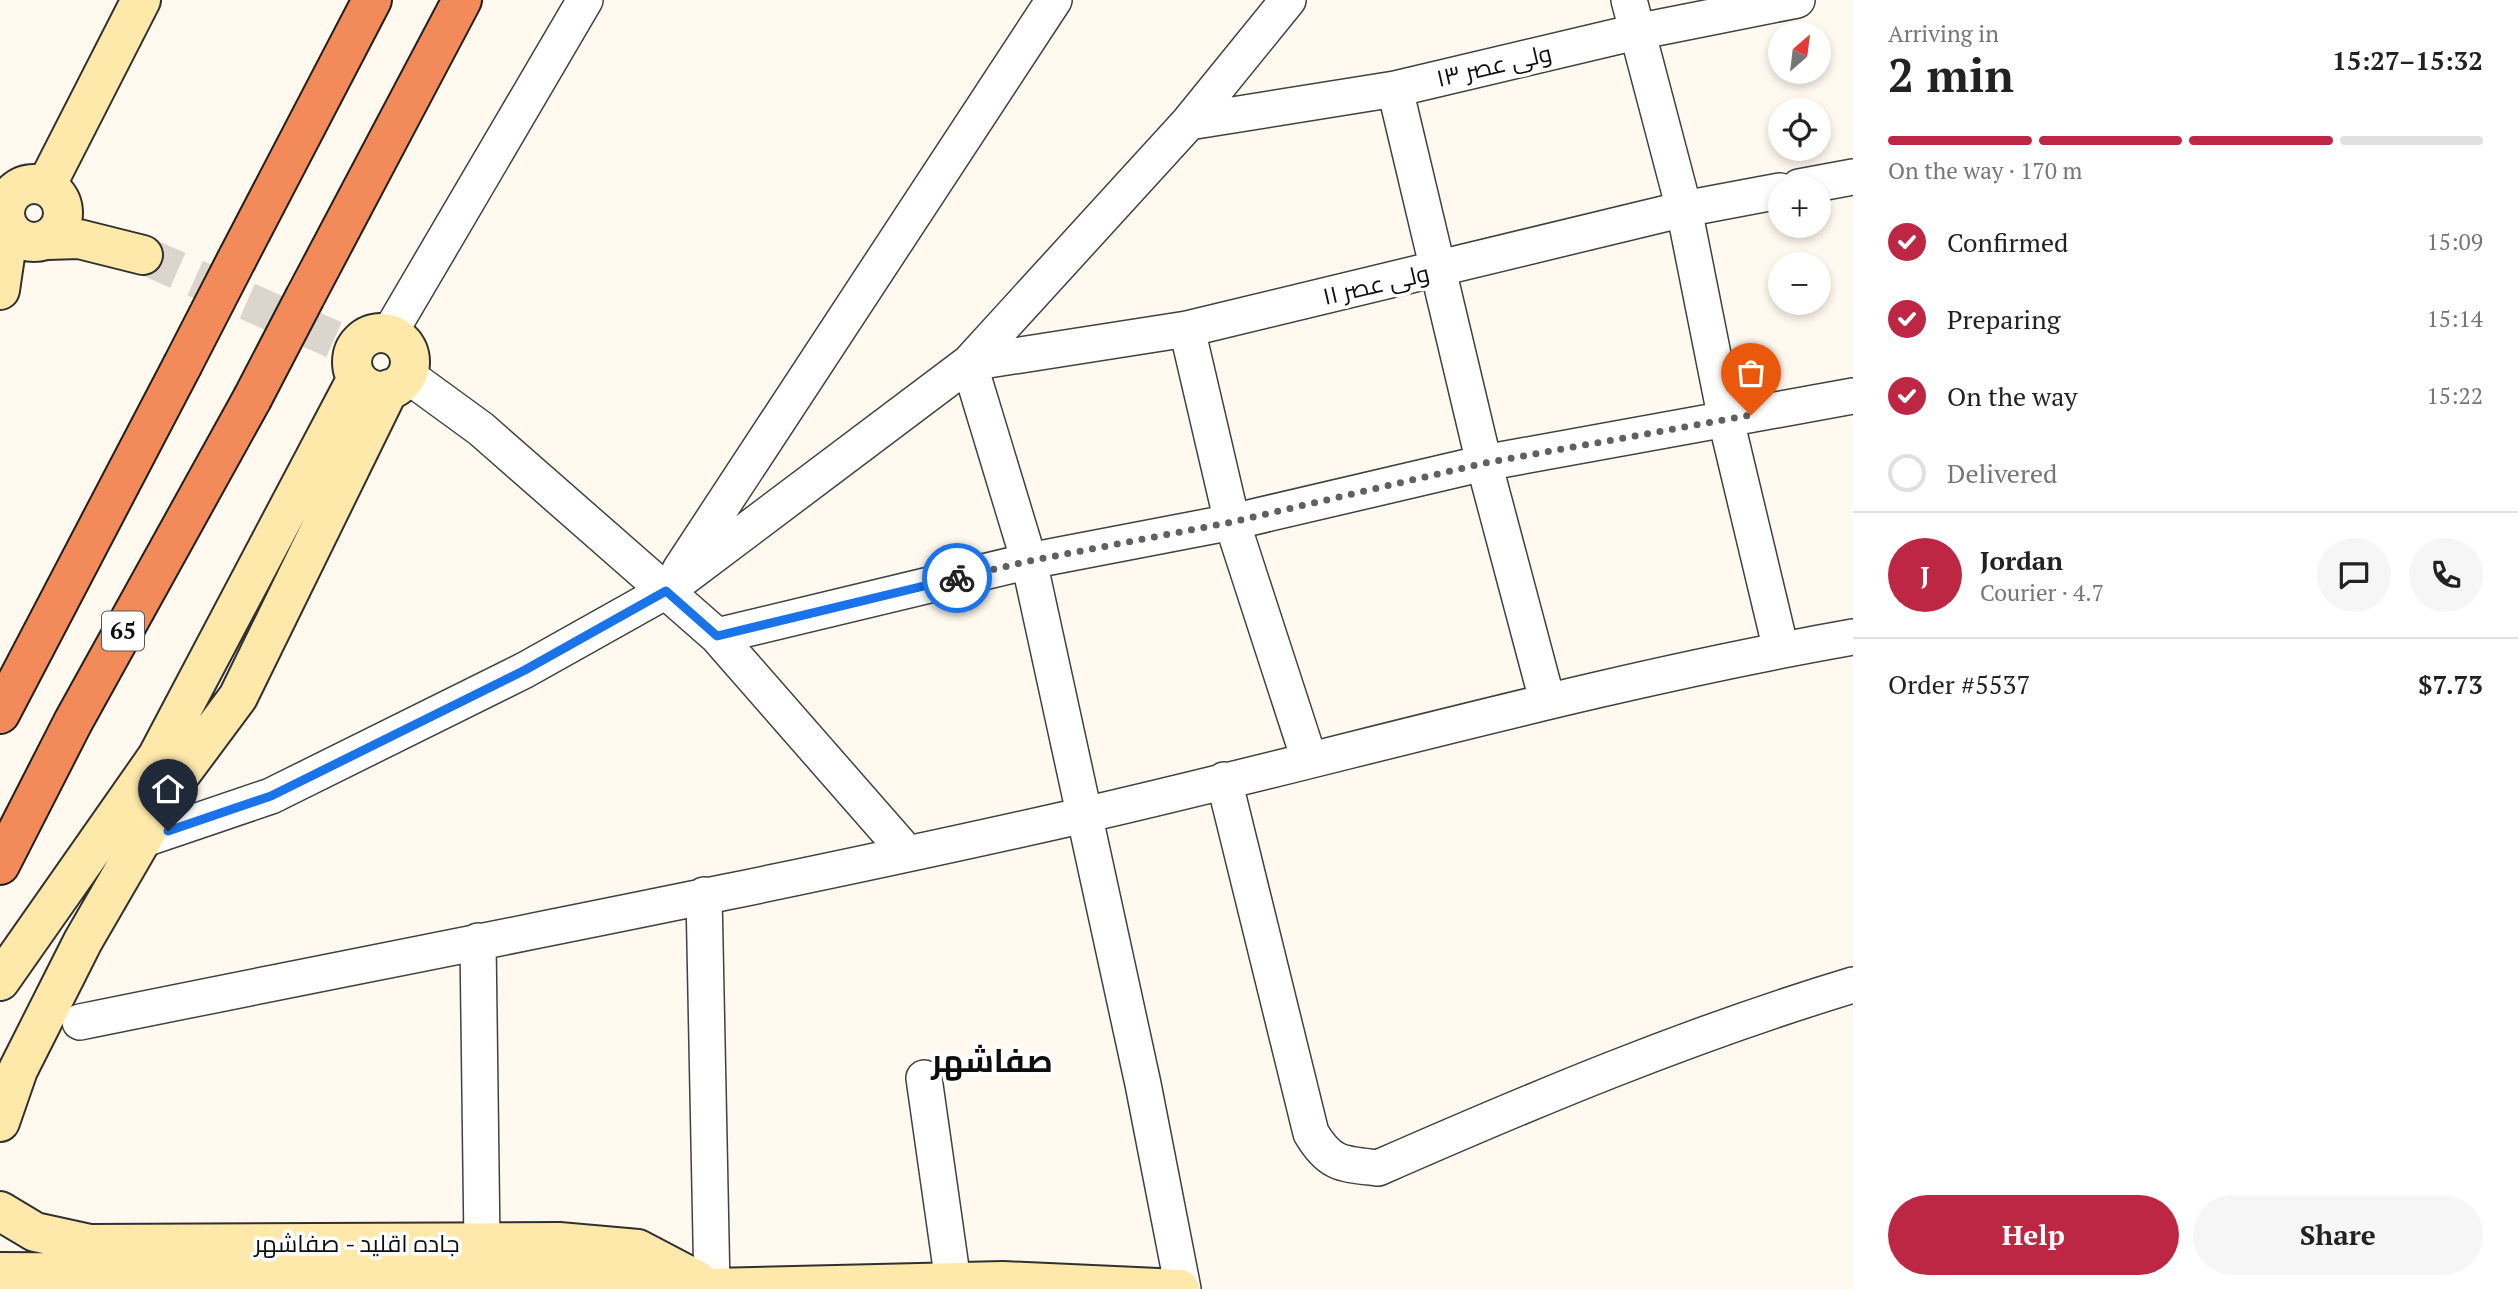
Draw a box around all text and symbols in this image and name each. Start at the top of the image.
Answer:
text: Arriving in [1888,18,1999,49]
north arrow [1768,21,1830,84]
map controls [1768,21,1831,315]
street label: ولی عصر ۱۳ [1433,36,1555,94]
text: 15:27–15:32 [2332,43,2483,77]
text: 2 min [1888,44,2014,105]
button: locate [1768,98,1831,161]
text: On the way · 170 m [1888,155,2082,186]
button: + [1768,175,1831,238]
icon: check [1888,223,1926,261]
text: Confirmed [1947,225,2068,259]
text: 15:09 [2426,226,2483,257]
button: − [1768,252,1831,315]
street label: ولی عصر ۱۱ [1319,256,1432,312]
icon: check [1888,300,1926,338]
text: Preparing [1947,302,2060,336]
text: 15:14 [2426,303,2483,334]
pin [1721,343,1781,415]
icon: bag [1732,354,1770,392]
icon: check [1888,377,1926,415]
text: On the way [1947,379,2078,413]
text: 15:22 [2426,380,2483,411]
text: Delivered [1947,456,2057,490]
button: chat [2317,538,2391,612]
button: phone [2409,538,2483,612]
courier [922,543,992,613]
text: Jordan [1980,543,2063,577]
text: J [1920,558,1930,592]
icon: bike [938,559,976,597]
text: Courier · 4.7 [1980,577,2104,608]
road number: 65 [102,611,144,650]
text: Order #5537 [1888,667,2030,701]
text: $7.73 [2418,667,2483,701]
pin [138,759,198,831]
icon: home [149,770,187,808]
district label: صفاشهر [930,1039,1053,1081]
button: Help [1888,1195,2179,1275]
button: Share [2193,1195,2483,1275]
street label: جاده اقلید - صفاشهر [252,1227,460,1259]

